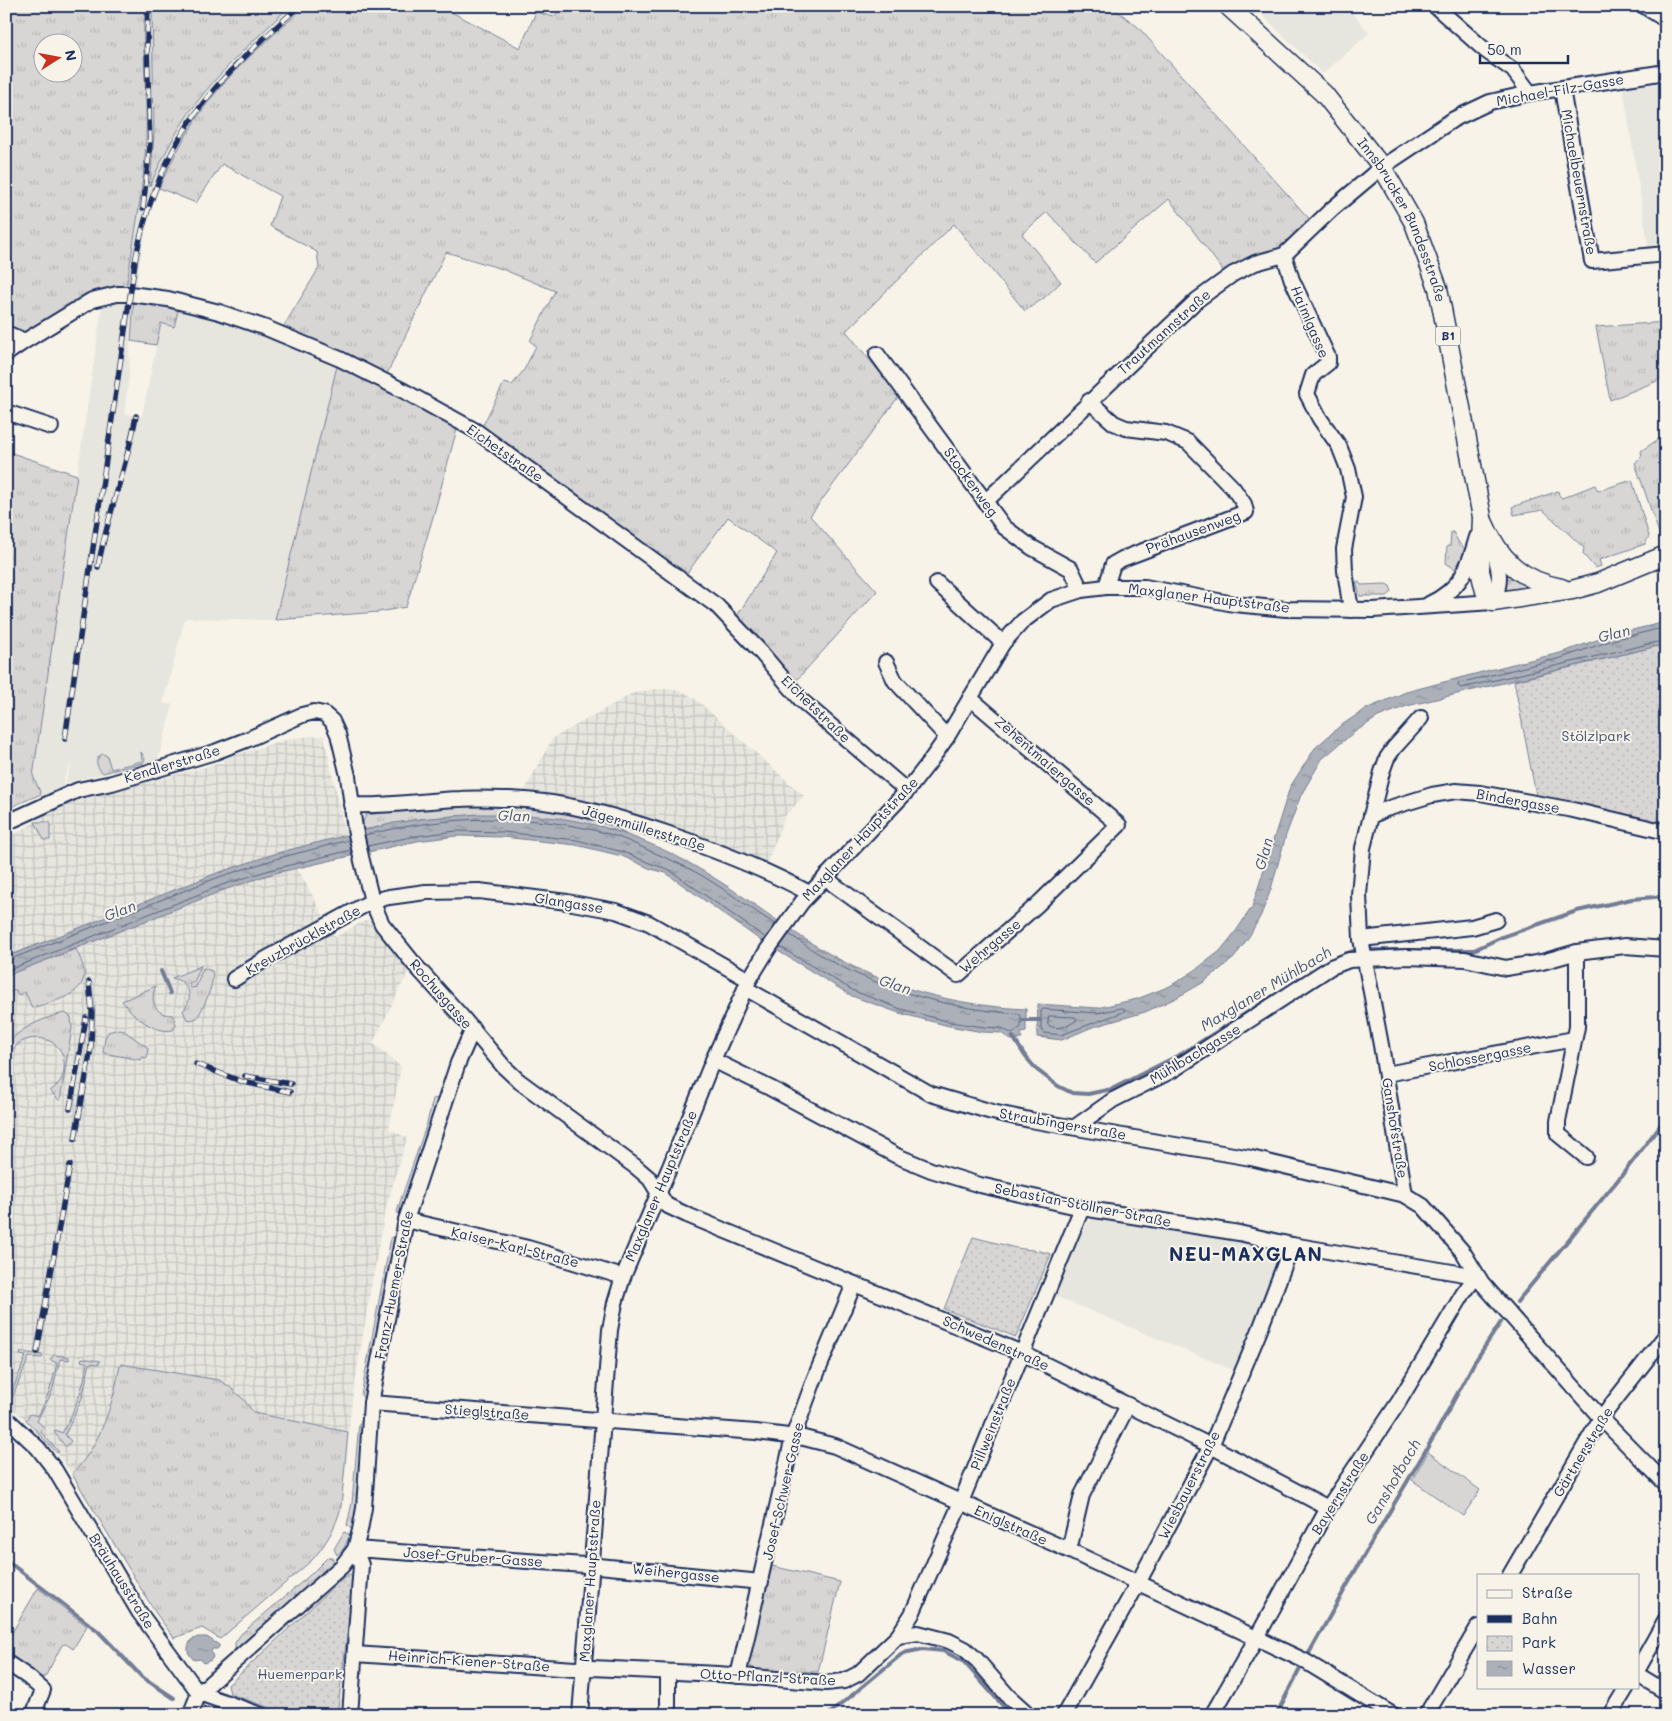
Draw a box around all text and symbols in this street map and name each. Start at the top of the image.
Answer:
north arrow [32,32,82,82]
scale bar [1480,32,1567,64]
text: 50 m [1487,39,1522,59]
text: N [61,48,82,62]
street label: Michael-Filz-Gasse [1495,69,1625,110]
street label: Michaelbeuernstraße [1557,108,1602,256]
street label: Innsbrucker Bundesstraße [1353,133,1450,304]
street label: Haimlgasse [1287,283,1334,361]
street label: Trautmannstraße [1113,285,1214,379]
road number: B1 [1436,326,1460,346]
street label: Eichetstraße [463,419,547,486]
street label: Stockerweg [940,443,1003,520]
street label: Prähausenweg [1143,506,1243,557]
street label: Maxglaner Hauptstraße [1127,578,1291,617]
water label: Glan [1596,619,1632,647]
street label: Eichetstraße [778,671,855,747]
street label: Zehentmaiergasse [991,712,1100,810]
park label: Stölzlpark [1562,726,1630,745]
street label: Kendlerstraße [122,740,222,787]
street label: Maxglaner Hauptstraße [797,773,922,905]
street label: Bindergasse [1475,784,1561,817]
street label: Jägermüllerstraße [580,800,708,855]
water label: Glan [497,804,531,826]
water label: Glan [1249,835,1277,872]
street label: Glangasse [533,888,605,917]
water label: Glan [101,895,138,925]
street label: Kreuzbrücklstraße [242,900,364,979]
street label: Wehrgasse [955,914,1025,977]
water label: Maxglaner Mühlbach [1196,941,1335,1035]
street label: Rochusgasse [406,955,477,1033]
water label: Glan [877,969,914,999]
street label: Mühlbachgasse [1146,1019,1244,1088]
street label: Schlossergasse [1427,1037,1533,1076]
street label: Ganshofstraße [1378,1076,1413,1180]
street label: Straubingerstraße [998,1103,1128,1144]
street label: Maxglaner Hauptstraße [620,1107,701,1264]
street label: Sebastian-Stöllner-Straße [993,1178,1173,1231]
street label: Franz-Huemer-Straße [370,1209,417,1361]
street label: Kaiser-Karl-Straße [449,1221,581,1272]
district label: NEU-MAXGLAN [1169,1241,1323,1266]
street label: Schwedenstraße [940,1310,1053,1375]
street label: Pillweinstraße [965,1375,1020,1473]
street label: Stieglstraße [444,1399,530,1424]
street label: Gärtnerstraße [1548,1403,1617,1500]
street label: Josef-Schwer-Gasse [757,1420,808,1562]
street label: Wiesbauerstraße [1153,1427,1224,1542]
water label: Ganshofbach [1360,1435,1425,1528]
street label: Bayernstraße [1306,1448,1373,1538]
street label: Maxglaner Hauptstraße [574,1499,605,1663]
street label: Eniglstraße [972,1500,1051,1549]
street label: Bräuhausstraße [85,1529,159,1632]
street label: Josef-Gruber-Gasse [403,1542,543,1571]
street label: Weihergasse [631,1558,721,1587]
legend [1477,1574,1640,1688]
text: Straße [1522,1582,1573,1602]
text: Bahn [1522,1608,1557,1628]
text: Park [1522,1632,1556,1652]
street label: Heinrich-Kiener-Straße [387,1645,551,1676]
text: Wasser [1522,1658,1576,1678]
street label: Otto-Pflanzl-Straße [700,1663,837,1690]
park label: Huemerpark [258,1664,342,1683]

